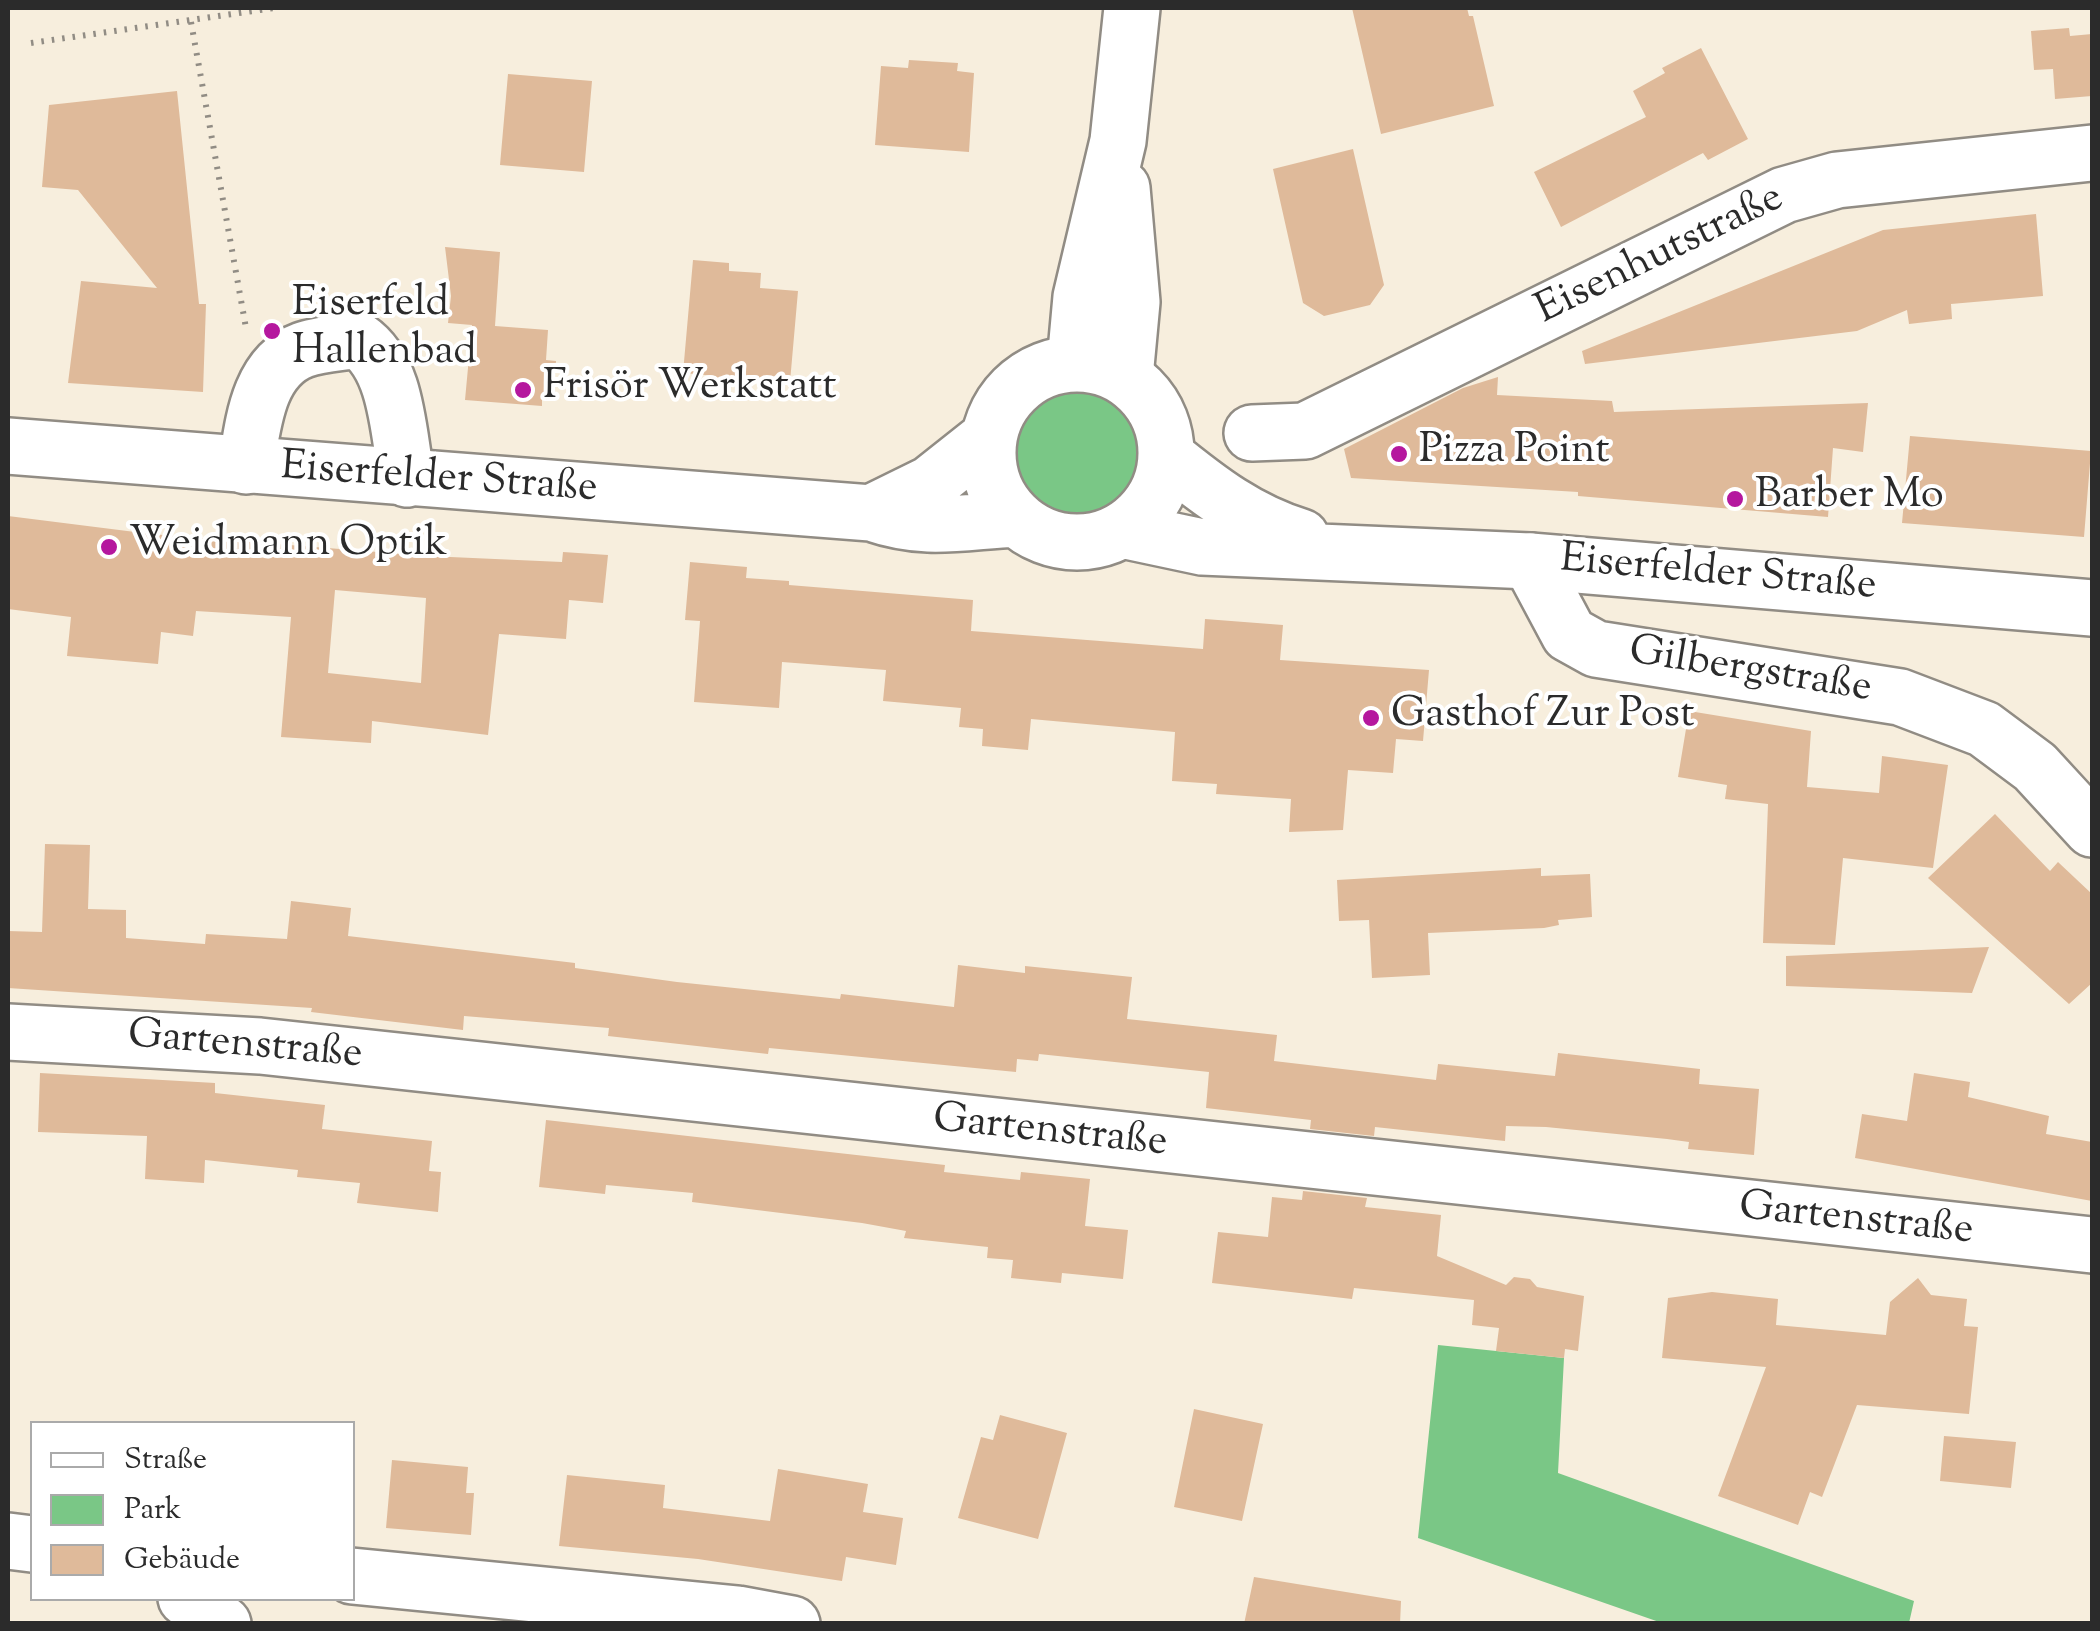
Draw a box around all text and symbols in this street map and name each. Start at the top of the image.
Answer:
street label: Eisenhutstraße [1529,175,1793,339]
place label: Eiserfeld Hallenbad [292,282,477,380]
marker: Eiserfeld Hallenbad [261,320,283,342]
place label: Frisör Werkstatt [543,365,837,415]
marker: Frisör Werkstatt [512,379,534,401]
place label: Pizza Point [1419,429,1610,479]
marker: Pizza Point [1388,443,1410,465]
street label: Eiserfelder Straße [279,445,599,517]
place label: Barber Mo [1755,474,1944,524]
marker: Barber Mo [1724,488,1746,510]
place label: Weidmann Optik [129,522,447,572]
marker: Weidmann Optik [98,536,120,558]
street label: Eiserfelder Straße [1558,537,1878,615]
street label: Gilbergstraße [1625,629,1875,717]
place label: Gasthof Zur Post [1391,693,1694,743]
marker: Gasthof Zur Post [1360,707,1382,729]
street label: Gartenstraße [126,1013,364,1083]
street label: Gartenstraße [930,1097,1170,1171]
street label: Gartenstraße [1736,1185,1976,1259]
legend [30,1421,355,1601]
text: Straße [124,1439,207,1482]
text: Park [124,1489,181,1532]
text: Gebäude [124,1539,240,1582]

